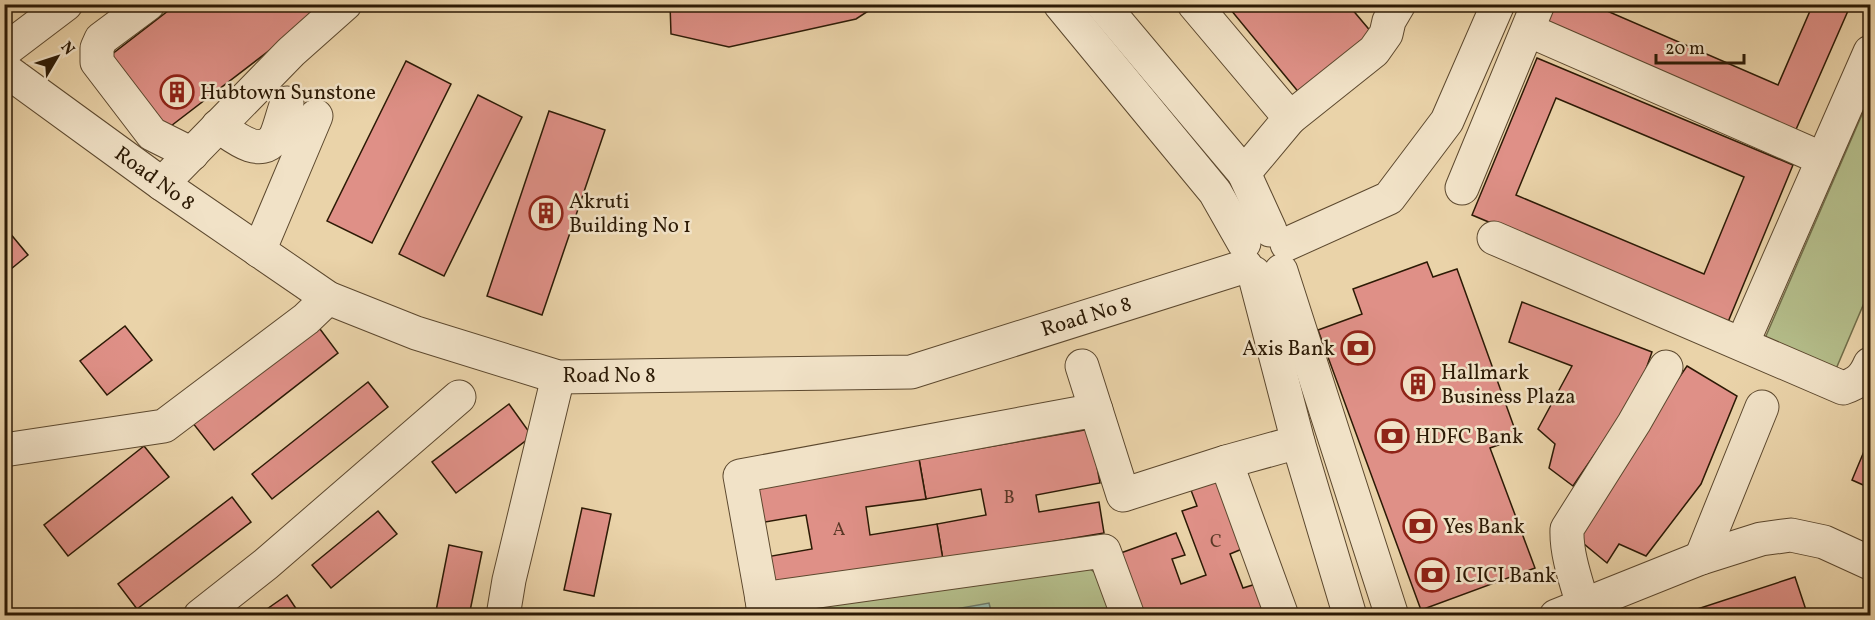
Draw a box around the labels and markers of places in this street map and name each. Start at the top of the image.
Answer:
building icon: Hubtown Sunstone [159,74,195,110]
place label: Hubtown Sunstone [200,79,376,108]
place label: Akruti Building No 1 [569,188,691,241]
building icon: Akruti Building No 1 [528,195,564,231]
bank icon: Axis Bank [1340,330,1376,366]
place label: Axis Bank [1242,335,1336,364]
place label: Hallmark Business Plaza [1441,359,1576,412]
building icon: Hallmark Business Plaza [1400,366,1436,402]
bank icon: HDFC Bank [1374,418,1410,454]
place label: HDFC Bank [1415,423,1524,452]
bank icon: Yes Bank [1402,508,1438,544]
place label: Yes Bank [1443,513,1526,542]
bank icon: ICICI Bank [1414,557,1450,593]
place label: ICICI Bank [1455,562,1557,591]

